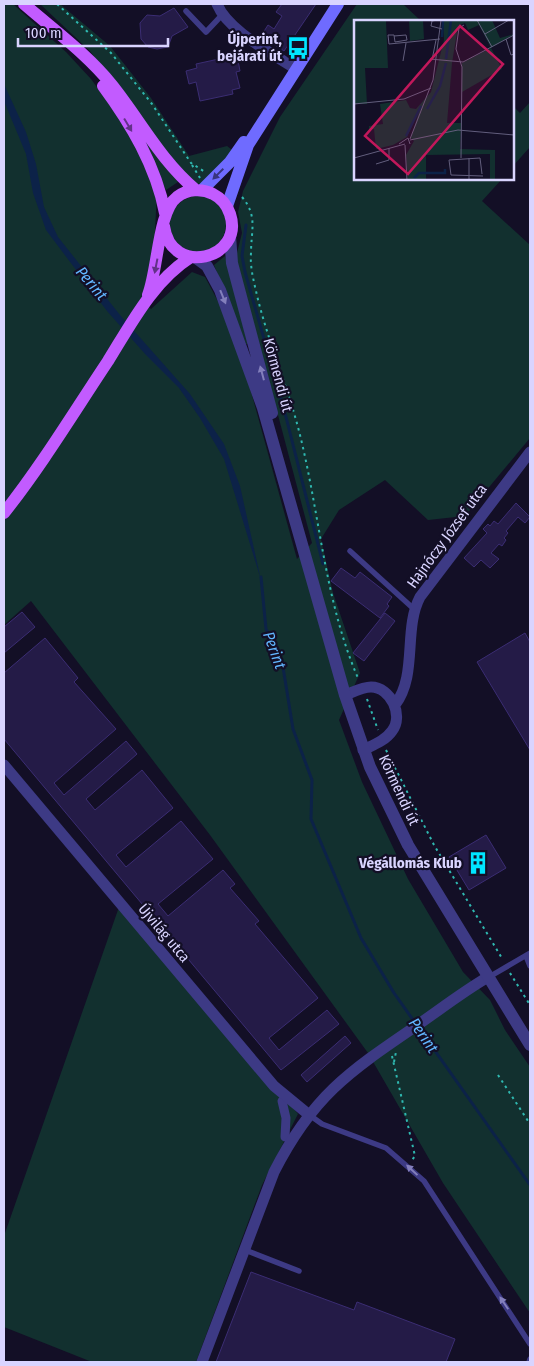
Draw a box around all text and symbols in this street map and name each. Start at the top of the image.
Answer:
scale bar [18,15,168,47]
inset map [354,20,514,180]
text: 100 m [25,24,62,42]
place label: Újperint, bejárati út [217,30,283,65]
bus stop icon: Újperint, bejárati út [285,35,311,61]
one-way arrow [124,119,133,132]
one-way arrow [212,168,224,180]
one-way arrow [152,258,160,274]
water label: Perint [72,262,112,305]
one-way arrow [219,290,227,305]
street label: Körmendi út [259,336,297,414]
one-way arrow [257,366,265,381]
street label: Hajnóczy József utca [403,480,491,592]
water label: Perint [259,629,290,672]
street label: Körmendi út [375,752,423,828]
building icon: Végállomás Klub [465,850,491,876]
place label: Végállomás Klub [358,854,462,872]
street label: Újvilág utca [134,900,194,966]
water label: Perint [405,1014,443,1057]
one-way arrow [406,1164,418,1176]
one-way arrow [499,1296,509,1310]

